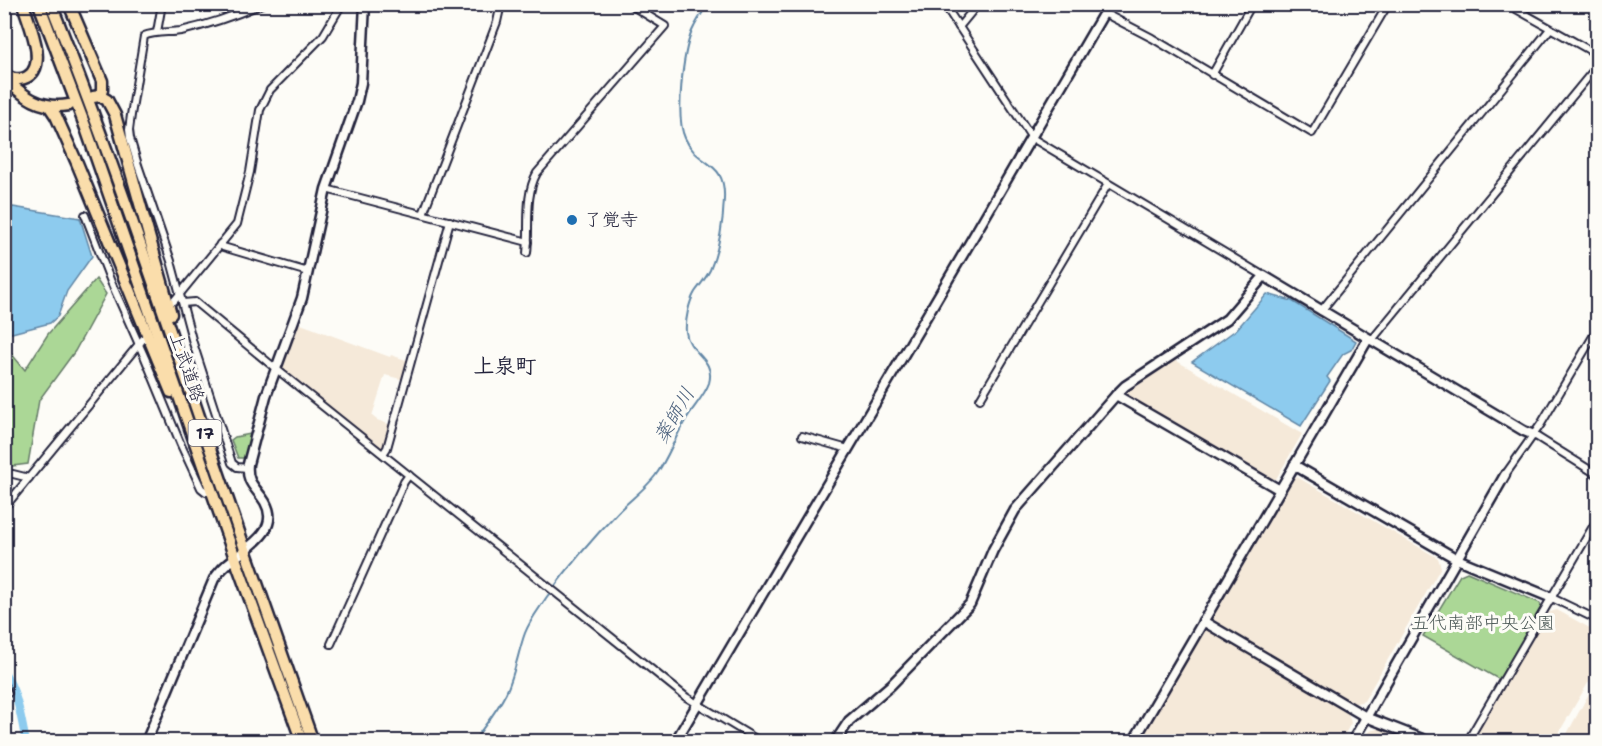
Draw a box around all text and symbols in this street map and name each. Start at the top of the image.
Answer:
place label: 了覚寺 [584,208,638,232]
marker: 了覚寺 [565,213,579,227]
street label: 上武道路 [164,329,210,405]
district label: 上泉町 [474,352,537,380]
water label: 薬師川 [648,383,700,447]
road number: 17 [188,420,222,446]
park label: 五代南部中央公園 [1411,611,1555,635]

